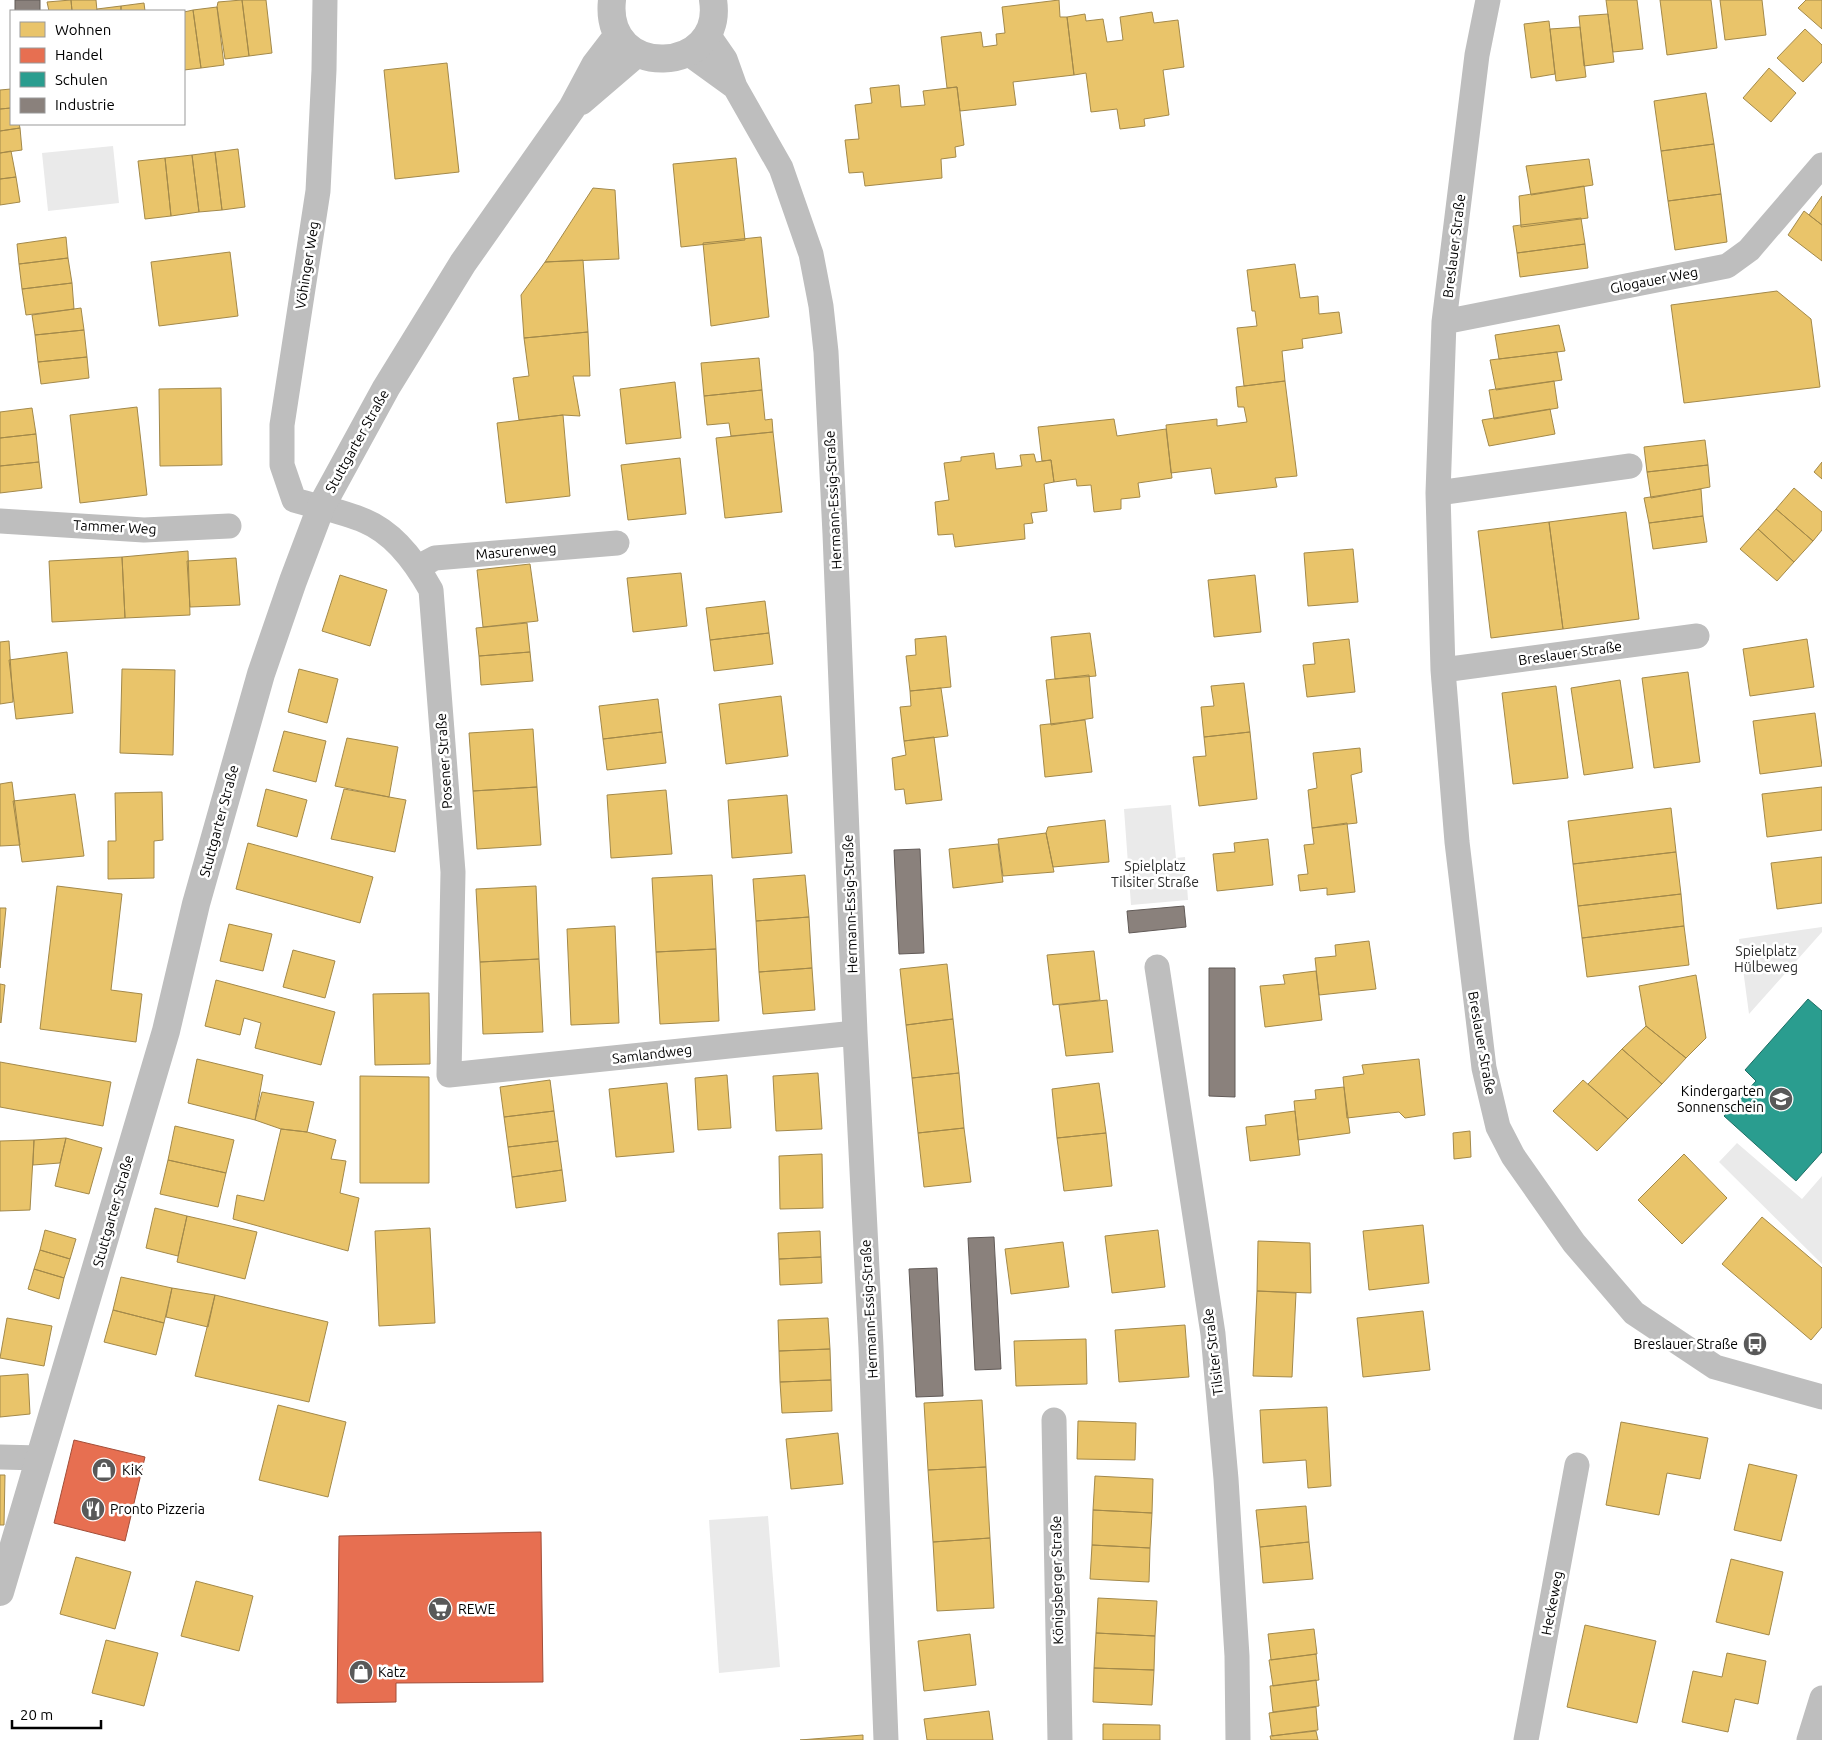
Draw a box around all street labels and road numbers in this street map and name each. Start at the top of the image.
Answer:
street label: Breslauer Straße [1440,193,1468,299]
street label: Vöhinger Weg [292,220,322,310]
street label: Glogauer Weg [1609,264,1699,296]
street label: Stuttgarter Straße [322,387,392,495]
street label: Hermann-Essig-Straße [821,430,845,570]
street label: Tammer Weg [73,517,157,537]
street label: Masurenweg [475,539,557,563]
street label: Breslauer Straße [1517,638,1623,668]
street label: Posener Straße [433,713,455,809]
street label: Stuttgarter Straße [196,763,242,879]
street label: Hermann-Essig-Straße [840,834,860,974]
street label: Breslauer Straße [1465,990,1499,1096]
street label: Samlandweg [611,1041,693,1067]
street label: Stuttgarter Straße [89,1153,137,1269]
street label: Hermann-Essig-Straße [857,1239,881,1379]
street label: Tilsiter Straße [1200,1307,1226,1397]
street label: Königsberger Straße [1048,1515,1066,1645]
street label: Heckeweg [1538,1569,1566,1637]

